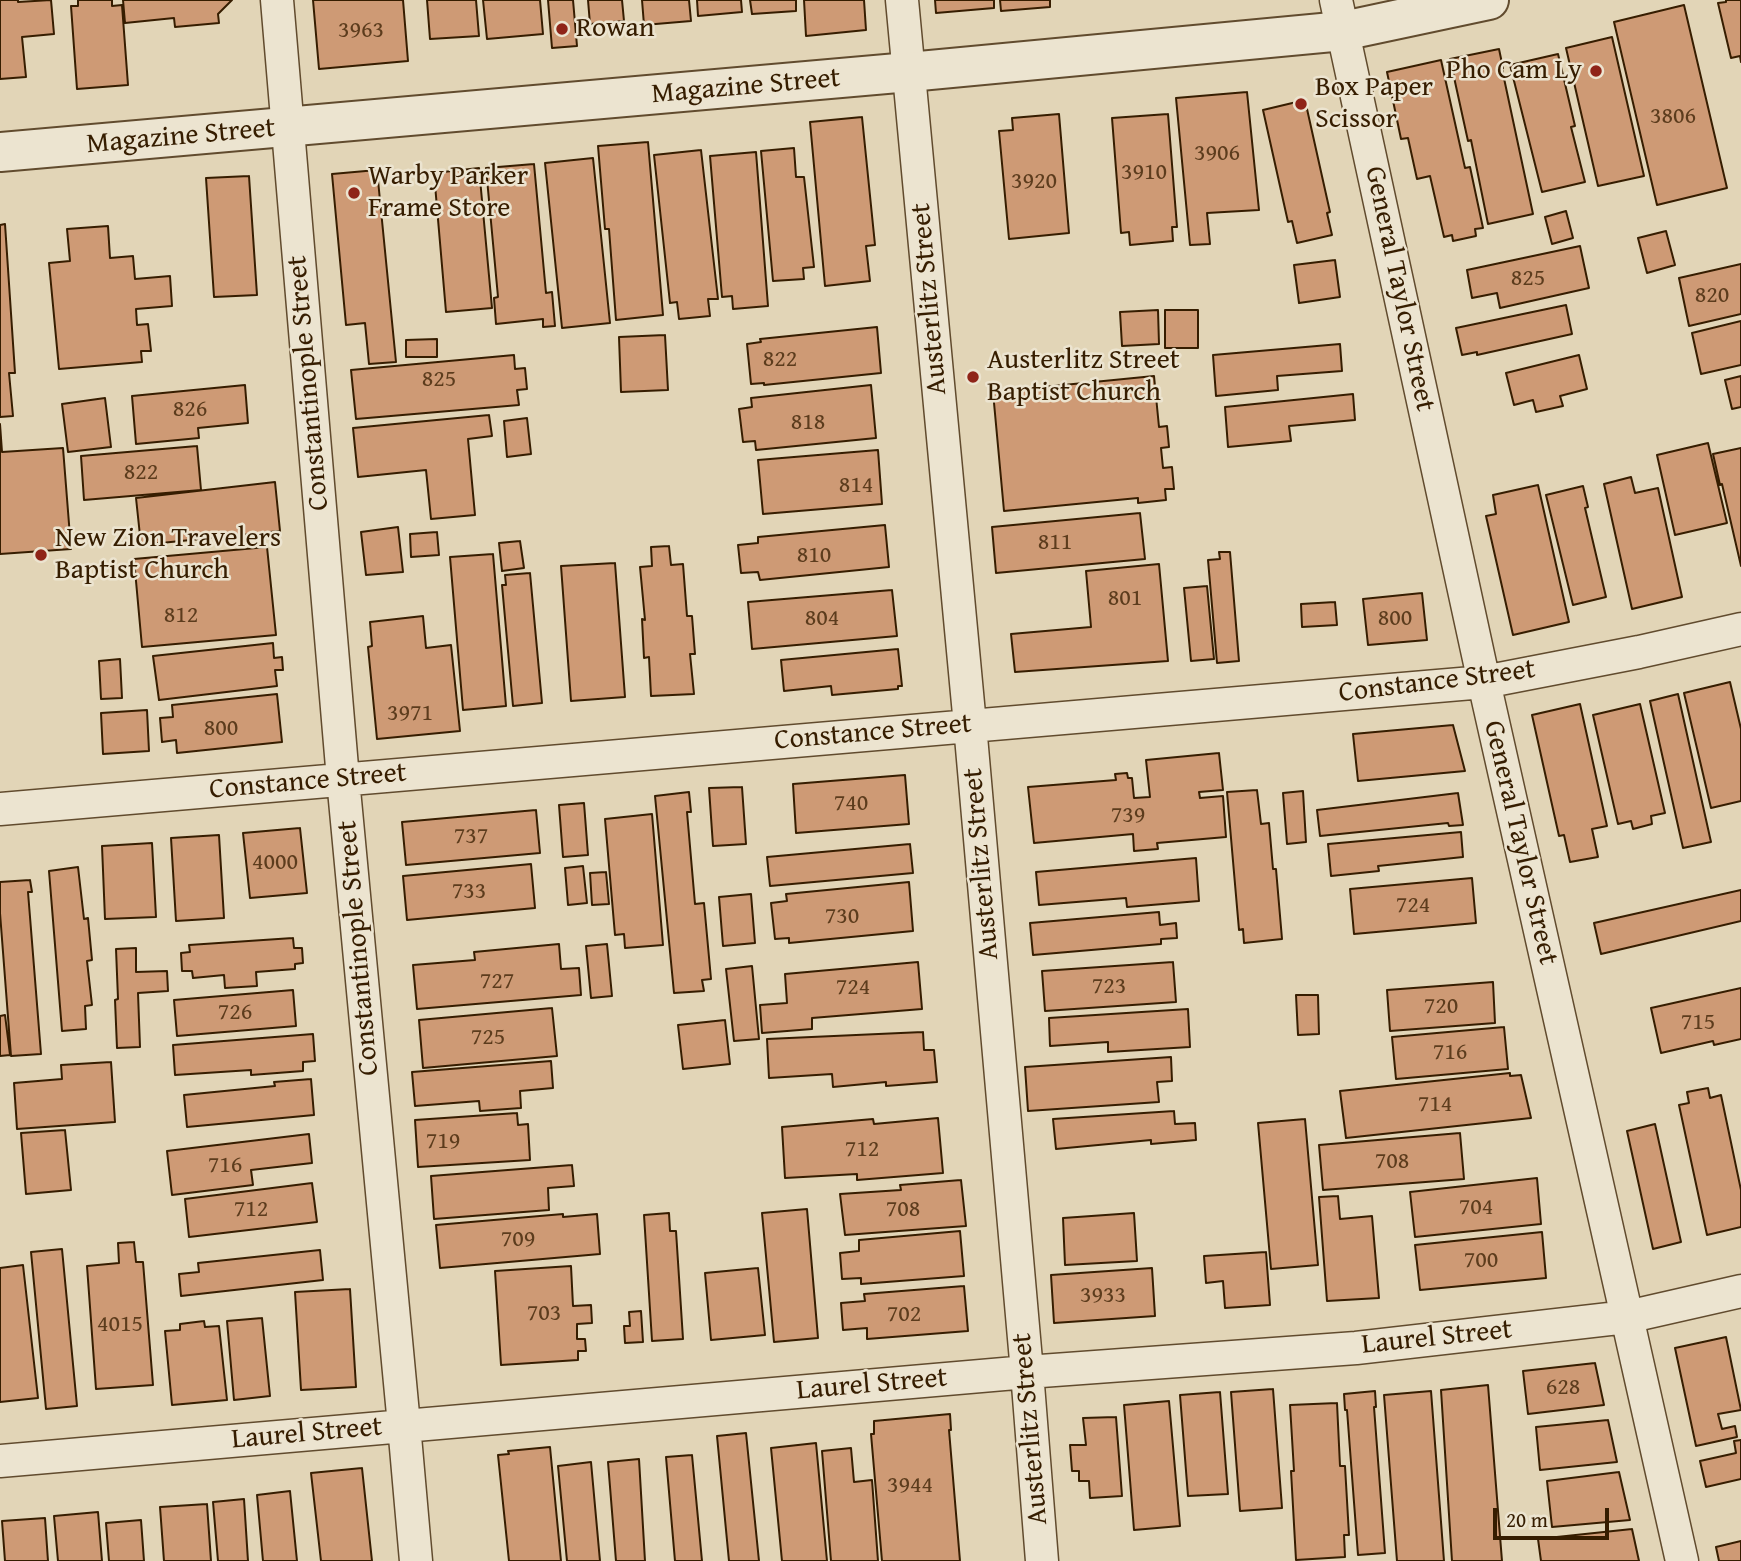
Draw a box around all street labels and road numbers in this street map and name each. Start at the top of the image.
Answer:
street label: Magazine Street [650,62,842,112]
street label: Magazine Street [85,112,277,162]
street label: General Taylor Street [1357,163,1441,415]
street label: Austerlitz Street [905,202,955,396]
street label: Constantinople Street [281,254,337,512]
street label: Constance Street [1337,653,1537,711]
street label: Constance Street [773,708,973,758]
street label: General Taylor Street [1476,718,1564,968]
street label: Constance Street [208,757,408,807]
street label: Austerlitz Street [957,767,1007,961]
street label: Constantinople Street [331,819,387,1077]
street label: Laurel Street [1360,1313,1514,1363]
street label: Austerlitz Street [1006,1332,1056,1526]
street label: Laurel Street [795,1362,949,1408]
street label: Laurel Street [230,1411,384,1457]

